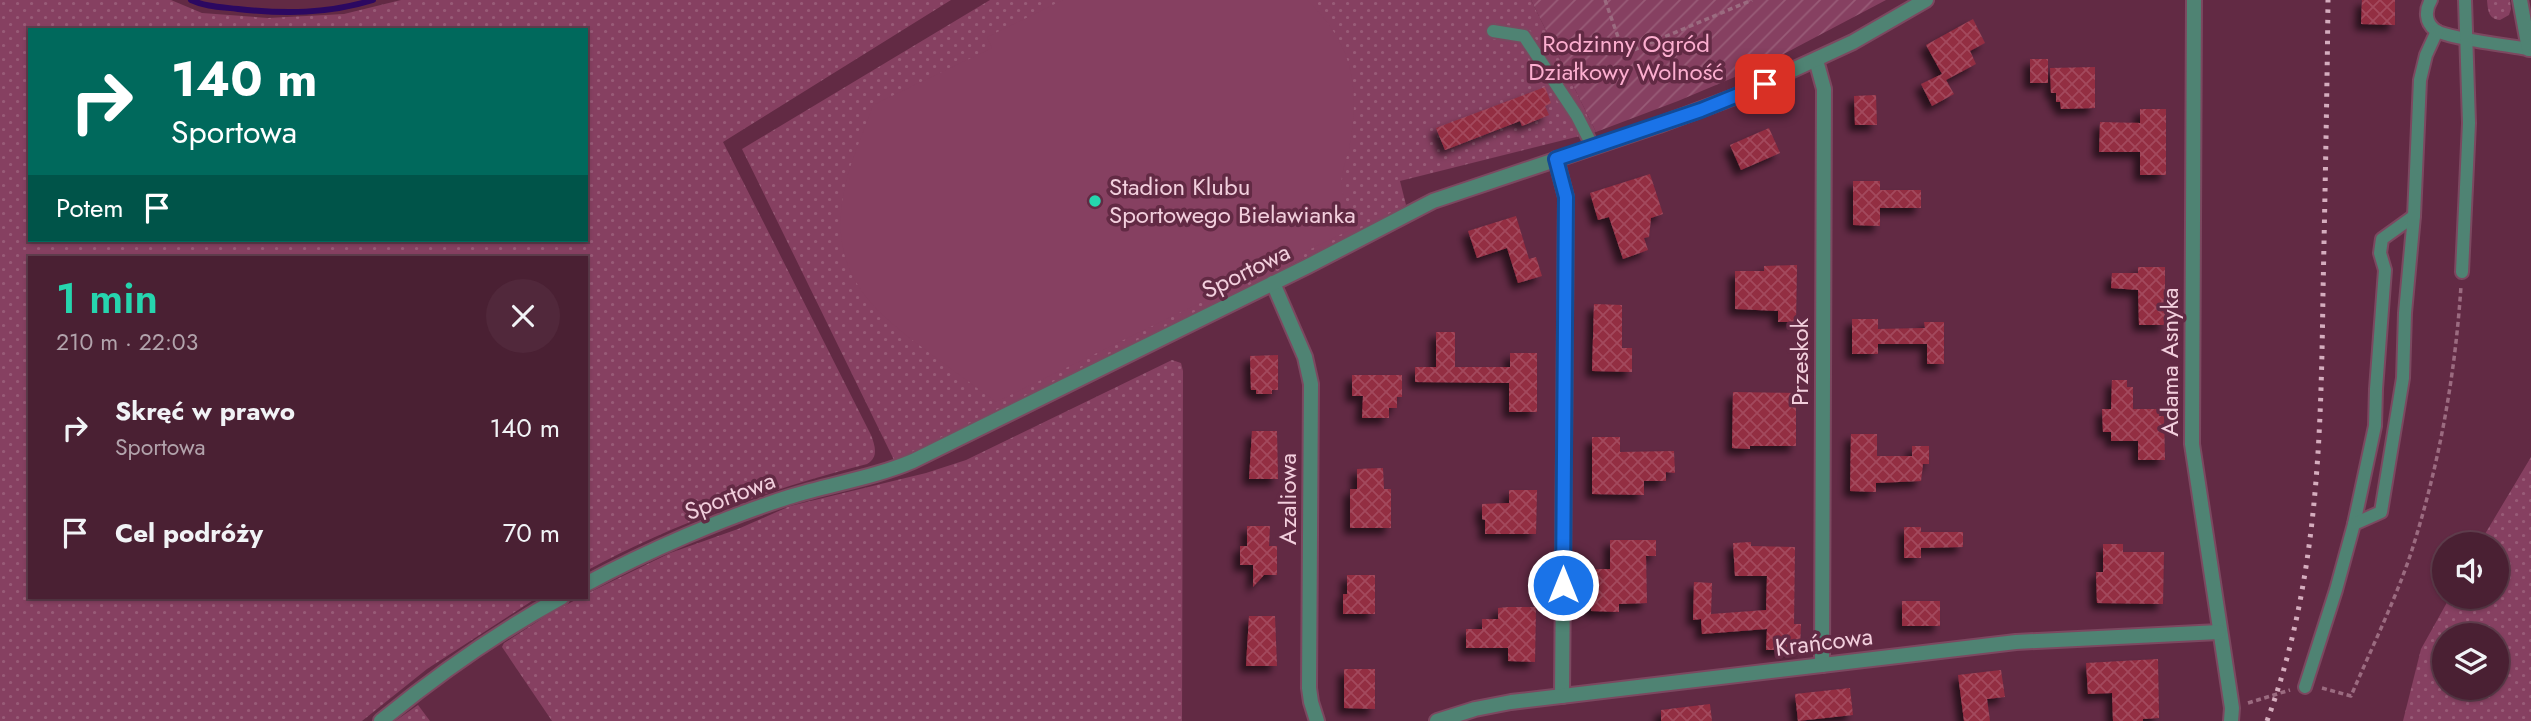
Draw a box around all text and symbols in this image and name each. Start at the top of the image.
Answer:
park label: Rodzinny Ogród Działkowy Wolność [1528,26,1724,89]
text: 140 m [171,44,317,114]
pin [1735,54,1795,114]
icon: right [56,56,147,147]
icon: arrive [1746,65,1784,103]
text: Sportowa [171,109,297,155]
place label: Stadion Klubu Sportowego Bielawianka [1109,169,1356,232]
text: Potem [56,189,124,227]
icon: arrive [138,189,176,227]
marker: Stadion Klubu Sportowego Bielawianka [1087,193,1103,209]
street label: Sportowa [1196,234,1296,307]
text: 1 min [56,268,158,329]
button: close [486,279,560,353]
street label: Adama Asnyka [2152,287,2187,437]
street label: Przeskok [1782,317,1817,406]
text: 210 m · 22:03 [56,325,198,359]
text: Skręć w prawo [115,392,295,430]
icon: right [56,409,94,447]
text: 140 m [489,409,560,447]
text: Sportowa [115,430,206,464]
street label: Azaliowa [1270,453,1305,545]
street label: Sportowa [679,462,780,529]
icon: arrive [56,514,94,552]
text: Cel podróży [115,514,263,552]
text: 70 m [503,514,560,552]
map controls [2432,532,2509,700]
button: sound [2432,532,2509,609]
position arrow [1526,548,1600,622]
street label: Krańcowa [1773,618,1875,665]
button: layers [2432,623,2509,700]

